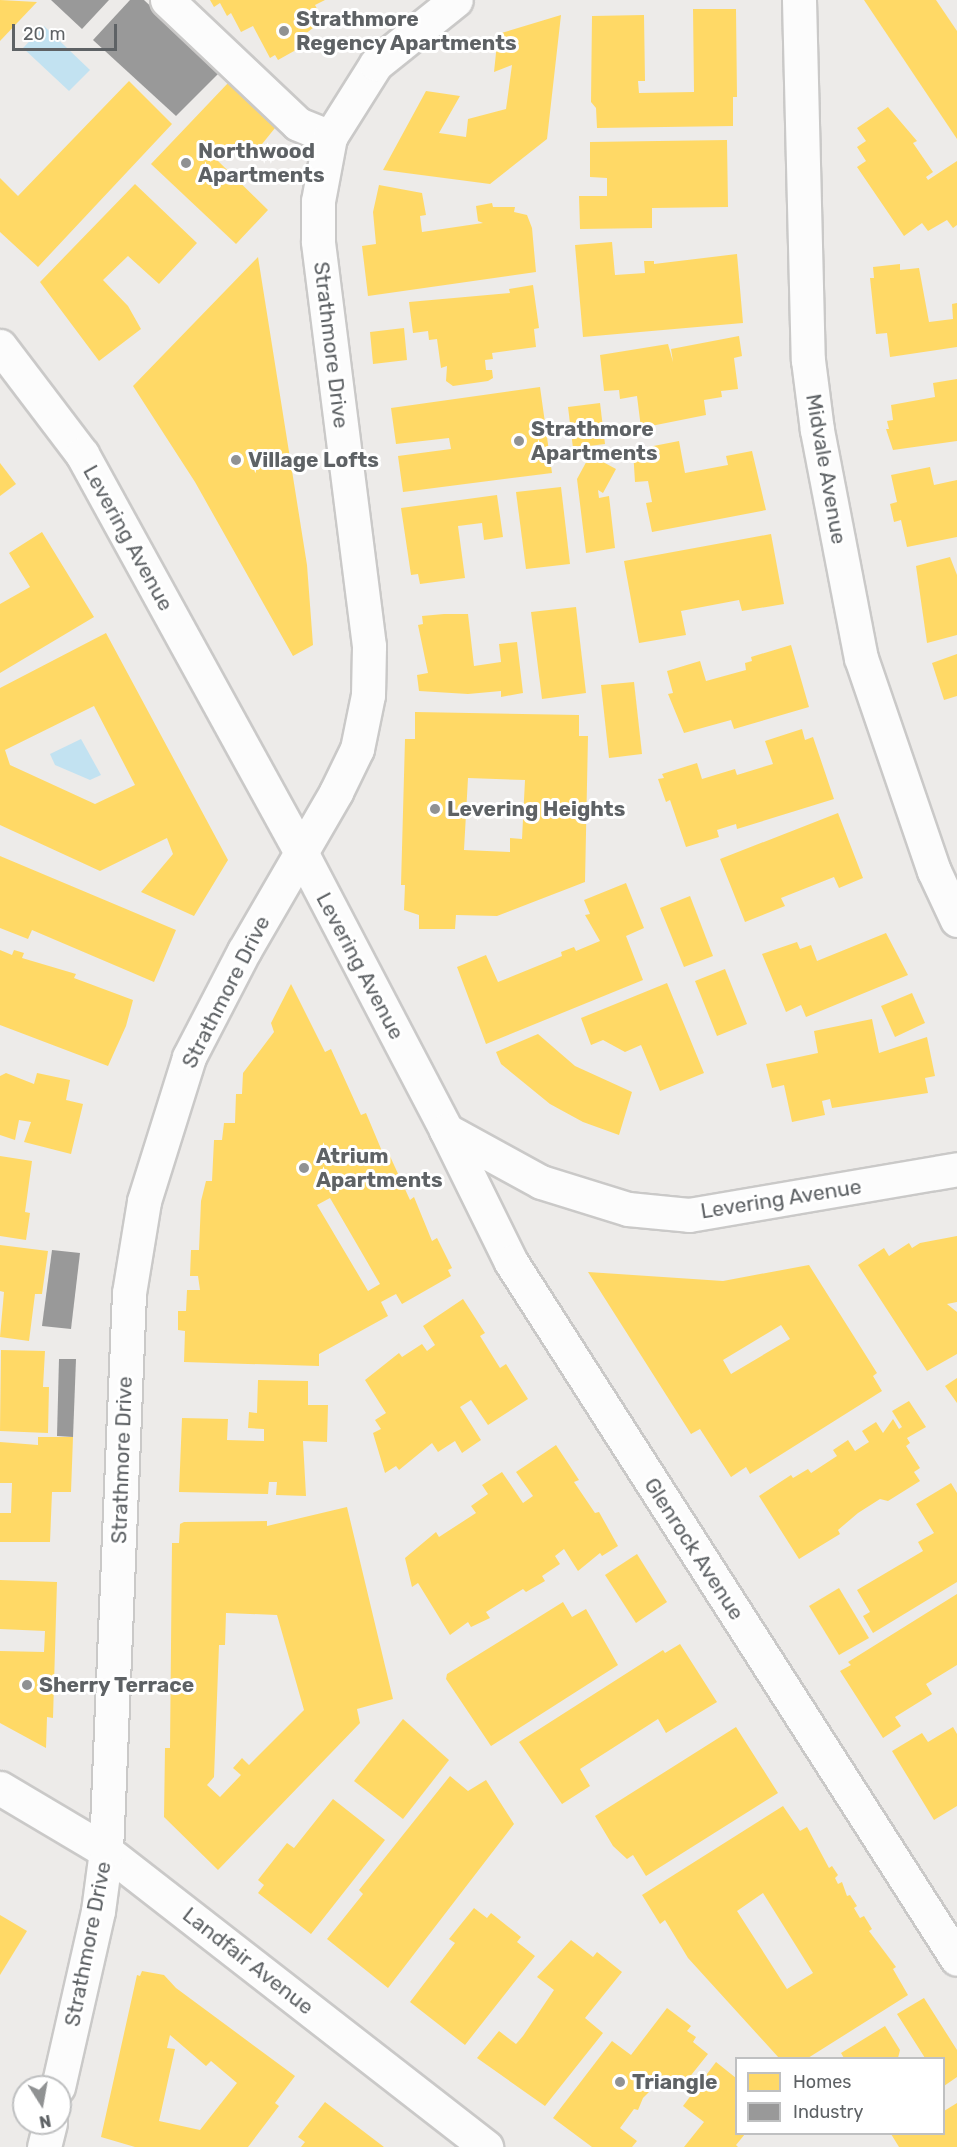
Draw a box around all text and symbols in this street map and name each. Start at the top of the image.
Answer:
place label: Strathmore Regency Apartments [296,6,518,56]
scale bar [15,12,120,50]
text: 20 m [23,23,65,45]
marker: Strathmore Regency Apartments [277,24,291,38]
place label: Northwood Apartments [198,138,325,188]
marker: Northwood Apartments [179,156,193,170]
street label: Strathmore Drive [308,260,354,430]
street label: Midvale Avenue [800,392,852,546]
place label: Strathmore Apartments [531,416,658,466]
marker: Strathmore Apartments [512,434,526,448]
place label: Village Lofts [248,447,379,473]
marker: Village Lofts [229,453,243,467]
street label: Levering Avenue [77,461,179,615]
place label: Levering Heights [447,796,625,822]
marker: Levering Heights [428,802,442,816]
street label: Levering Avenue [311,888,409,1044]
street label: Strathmore Drive [177,912,275,1072]
place label: Atrium Apartments [316,1143,443,1193]
marker: Atrium Apartments [297,1161,311,1175]
street label: Levering Avenue [699,1174,863,1224]
street label: Strathmore Drive [106,1376,138,1544]
street label: Glenrock Avenue [639,1473,749,1625]
place label: Sherry Terrace [39,1672,195,1698]
marker: Sherry Terrace [20,1678,34,1692]
street label: Strathmore Drive [60,1859,116,2029]
street label: Landfair Avenue [177,1902,319,2020]
legend [735,2057,945,2135]
place label: Triangle [632,2069,717,2095]
text: Homes [793,2071,851,2093]
north arrow [12,2075,72,2135]
marker: Triangle [613,2075,627,2089]
text: Industry [793,2101,863,2123]
text: N [38,2111,53,2132]

